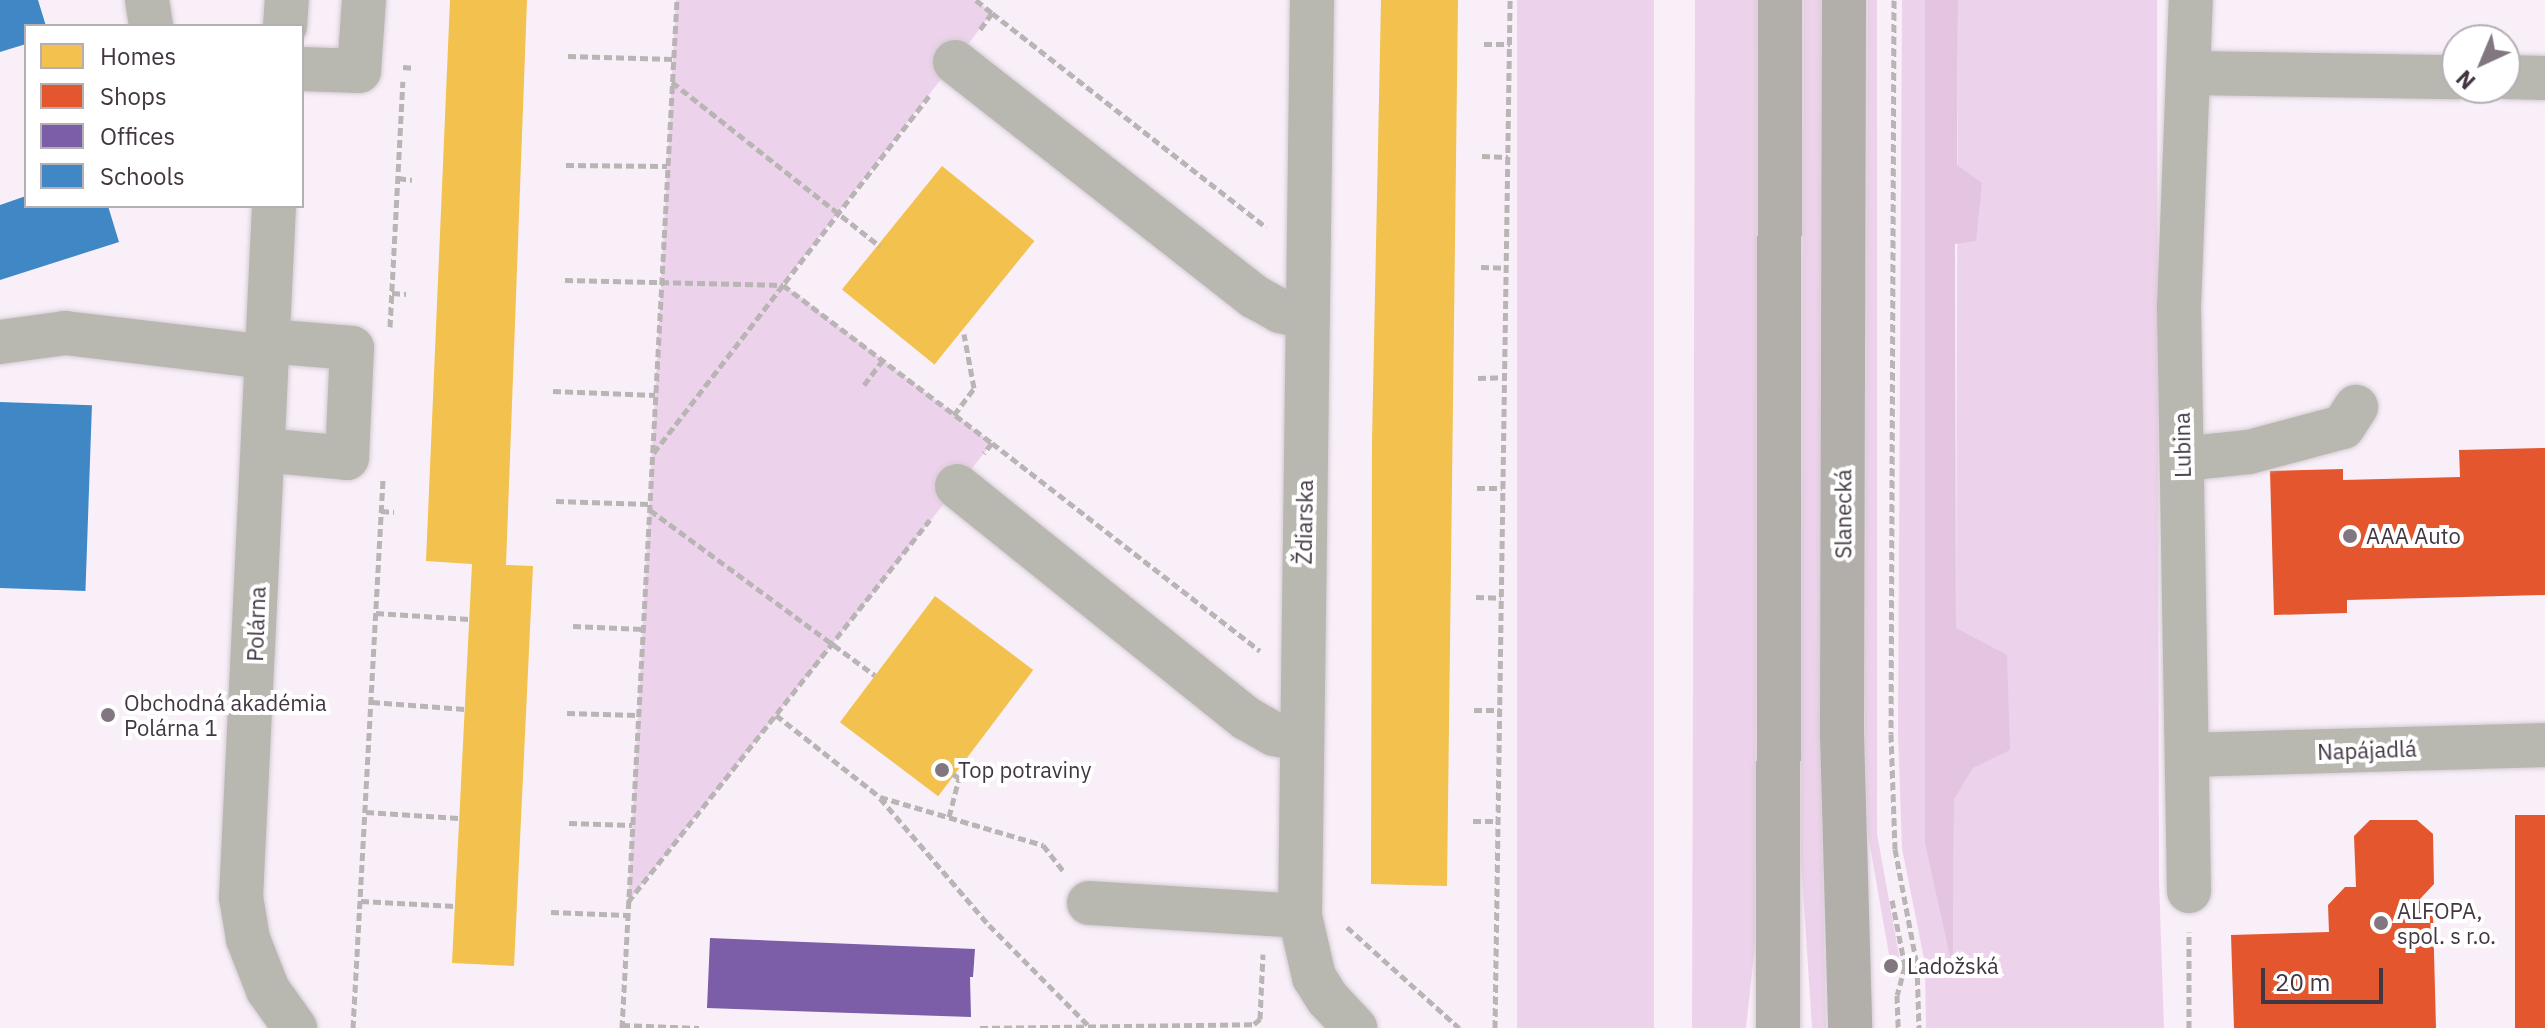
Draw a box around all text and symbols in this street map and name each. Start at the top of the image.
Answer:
legend [24,24,304,208]
north arrow [2441,24,2521,104]
text: Homes [100,40,176,72]
text: N [2450,64,2481,96]
text: Shops [100,80,167,112]
text: Offices [100,120,175,152]
text: Schools [100,160,185,192]
street label: Lubina [2168,412,2196,478]
street label: Slanecká [1830,469,1856,559]
street label: Ždiarska [1290,479,1318,565]
place label: AAA Auto [2366,523,2461,549]
marker: AAA Auto [2341,527,2359,545]
street label: Polárna [241,586,271,662]
place label: Obchodná akadémia Polárna 1 [124,689,327,740]
marker: Obchodná akadémia Polárna 1 [99,706,117,724]
street label: Napájadlá [2317,735,2417,765]
place label: Top potraviny [958,757,1091,783]
marker: Top potraviny [933,761,951,779]
place label: ALFOPA, spol. s r.o. [2397,897,2496,948]
marker: ALFOPA, spol. s r.o. [2372,914,2390,932]
scale bar [2265,952,2387,1002]
place label: Ladožská [1907,953,1999,979]
marker: Ladožská [1882,957,1900,975]
text: 20 m [2275,966,2330,998]

